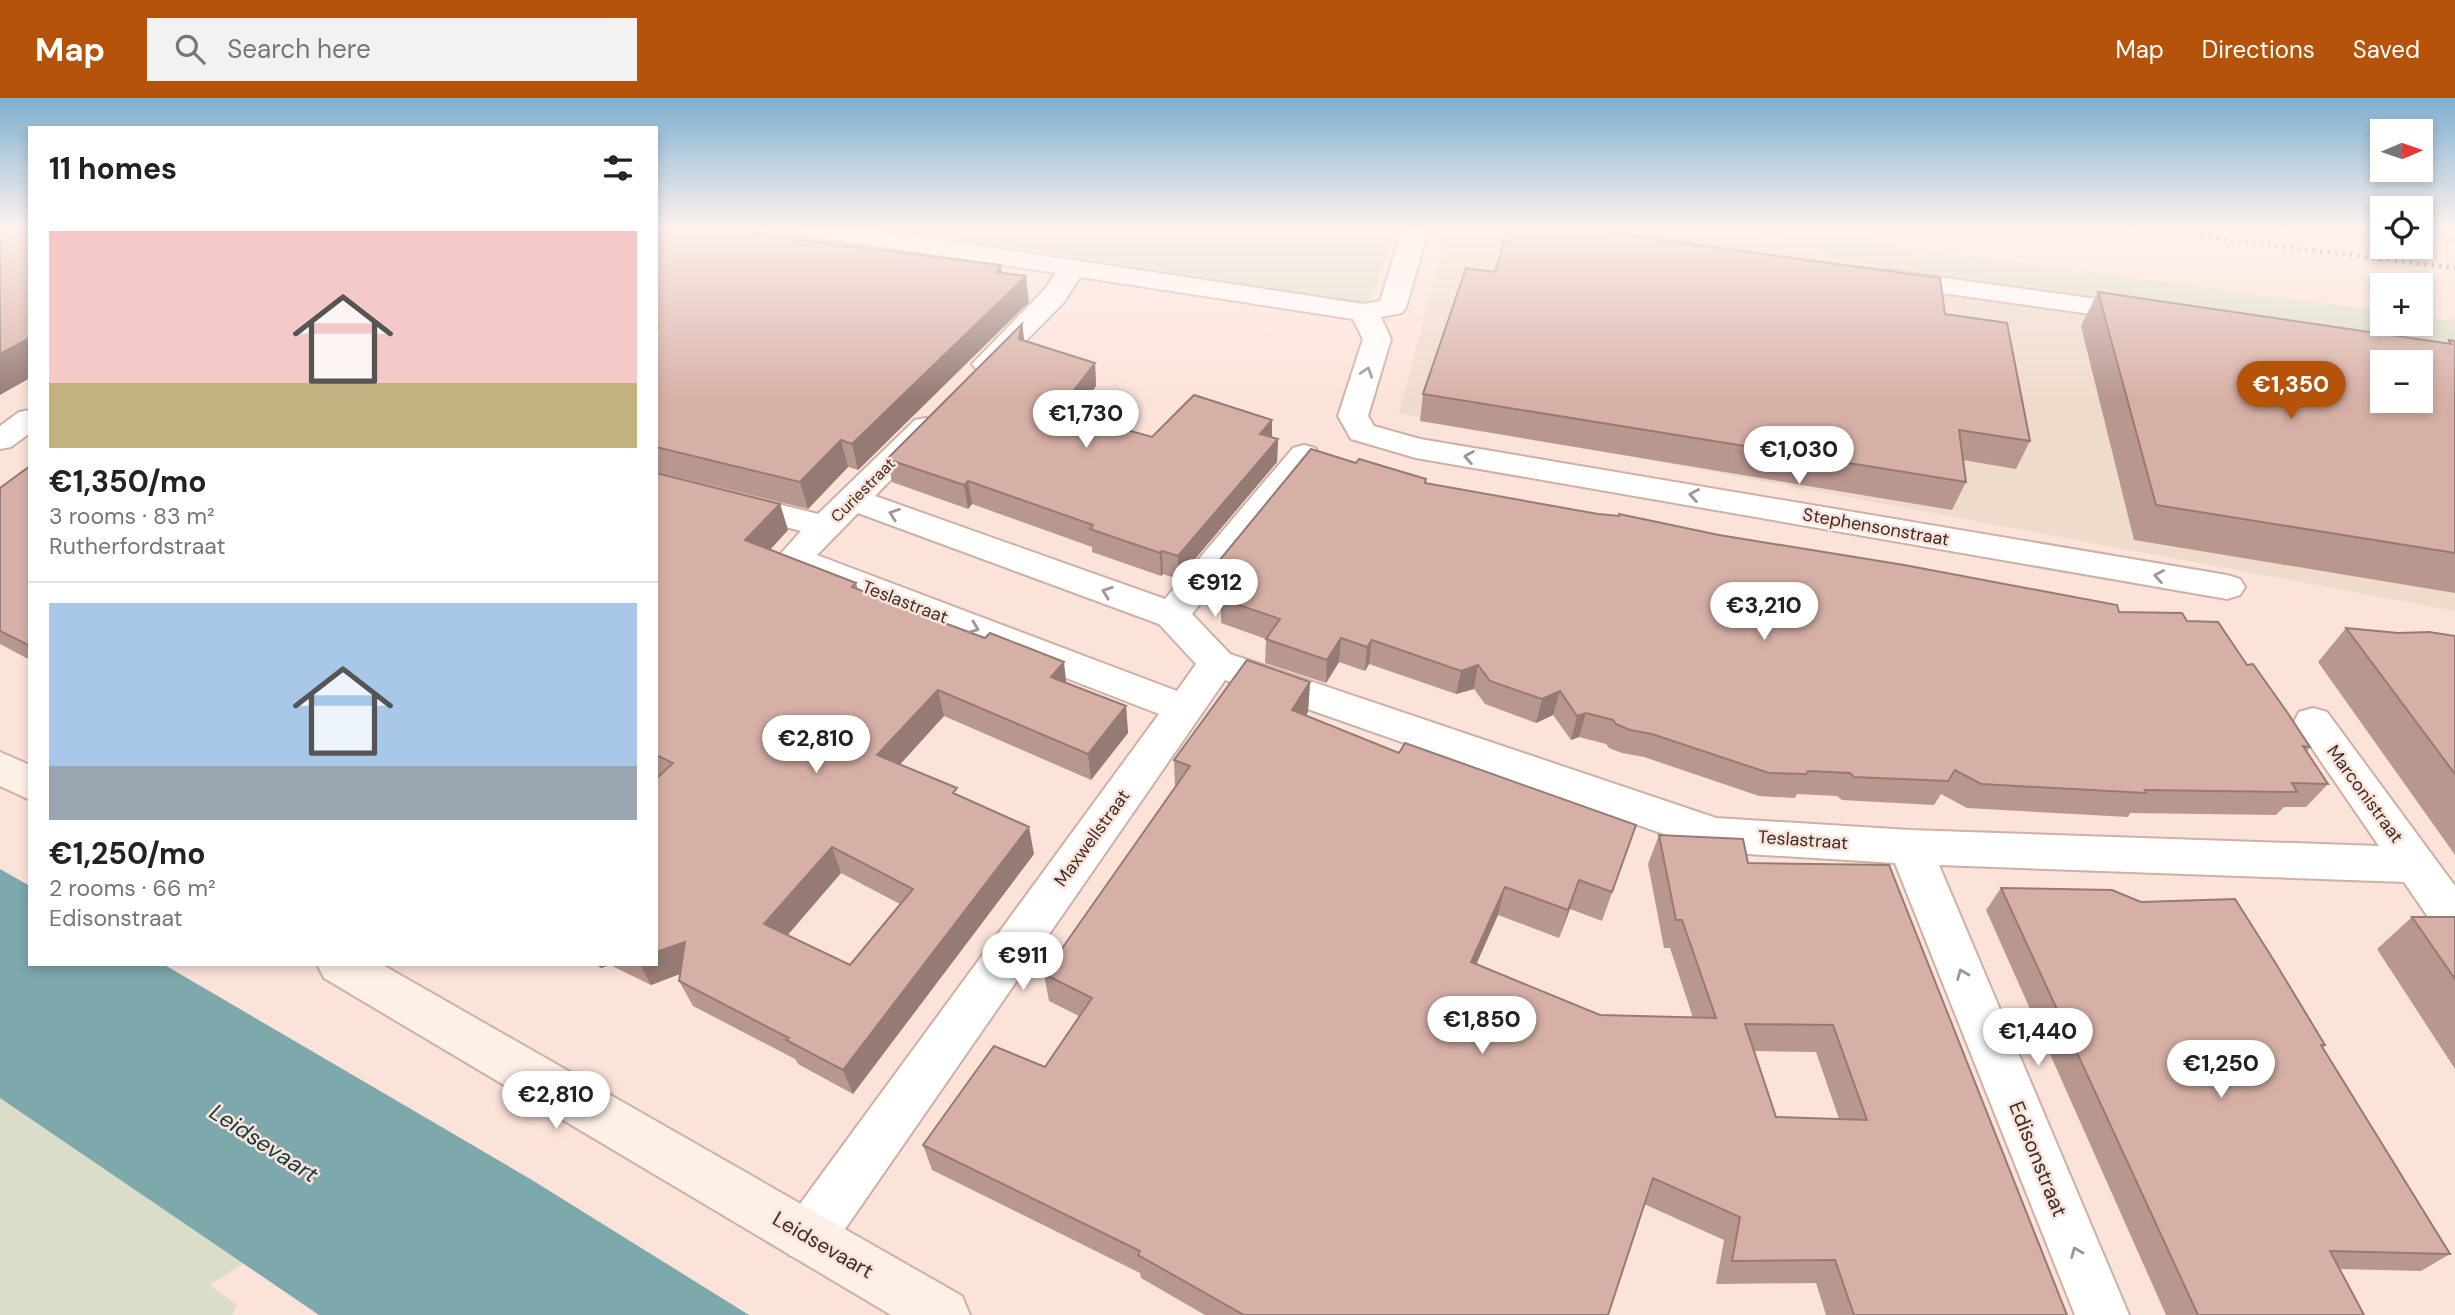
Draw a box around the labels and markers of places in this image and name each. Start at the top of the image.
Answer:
pin: €1,350 [2234,362,2348,421]
pin: €1,730 [1029,390,1143,450]
pin: €1,030 [1742,426,1856,486]
pin: €912 [1174,560,1256,619]
pin: €3,210 [1707,582,1821,642]
pin: €2,810 [759,716,873,775]
pin: €911 [982,932,1064,992]
pin: €1,850 [1425,996,1539,1056]
pin: €1,440 [1981,1009,2095,1068]
pin: €1,250 [2164,1040,2278,1100]
pin: €2,810 [499,1072,613,1131]

